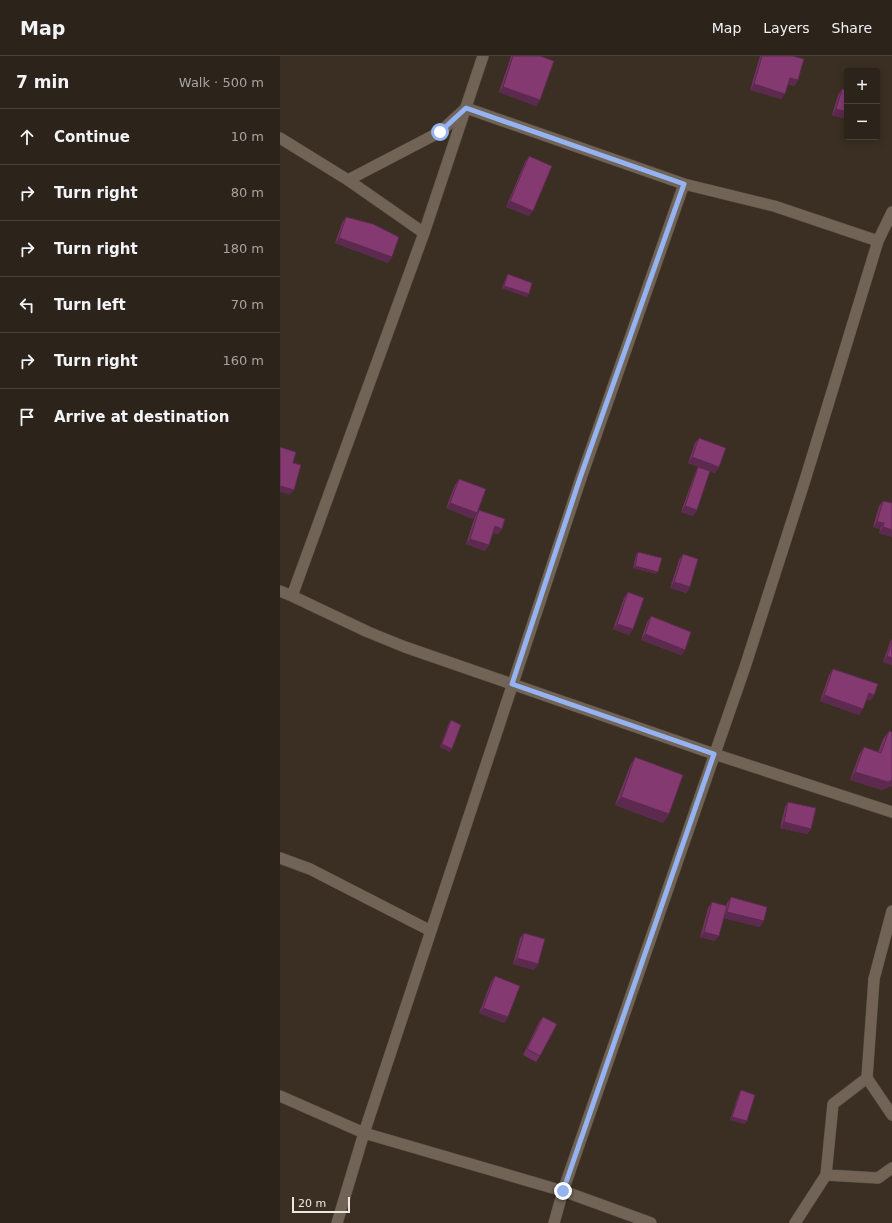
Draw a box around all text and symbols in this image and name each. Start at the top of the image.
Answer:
text: Map [20,17,65,39]
text: Map [712,20,741,36]
text: Layers [763,20,810,36]
text: Share [832,20,872,36]
map controls [844,68,880,140]
button: + [844,68,880,104]
text: 7 min [16,72,69,92]
text: Walk · 500 m [179,75,264,90]
button: − [844,104,880,140]
route start [431,123,449,141]
icon: ahead [16,126,38,148]
text: Continue [54,128,130,146]
text: 10 m [231,129,264,144]
icon: right [16,182,38,204]
text: Turn right [54,184,138,202]
text: 80 m [231,185,264,200]
icon: right [16,238,38,260]
text: Turn right [54,240,138,258]
text: 180 m [222,241,264,256]
icon: left [16,294,38,316]
text: Turn left [54,296,126,314]
text: 70 m [231,297,264,312]
icon: right [16,350,38,372]
text: Turn right [54,352,138,370]
text: 160 m [222,353,264,368]
icon: arrive [16,406,38,428]
text: Arrive at destination [54,408,229,426]
route end [554,1182,572,1200]
scale bar [292,1195,350,1214]
text: 20 m [298,1197,326,1210]

